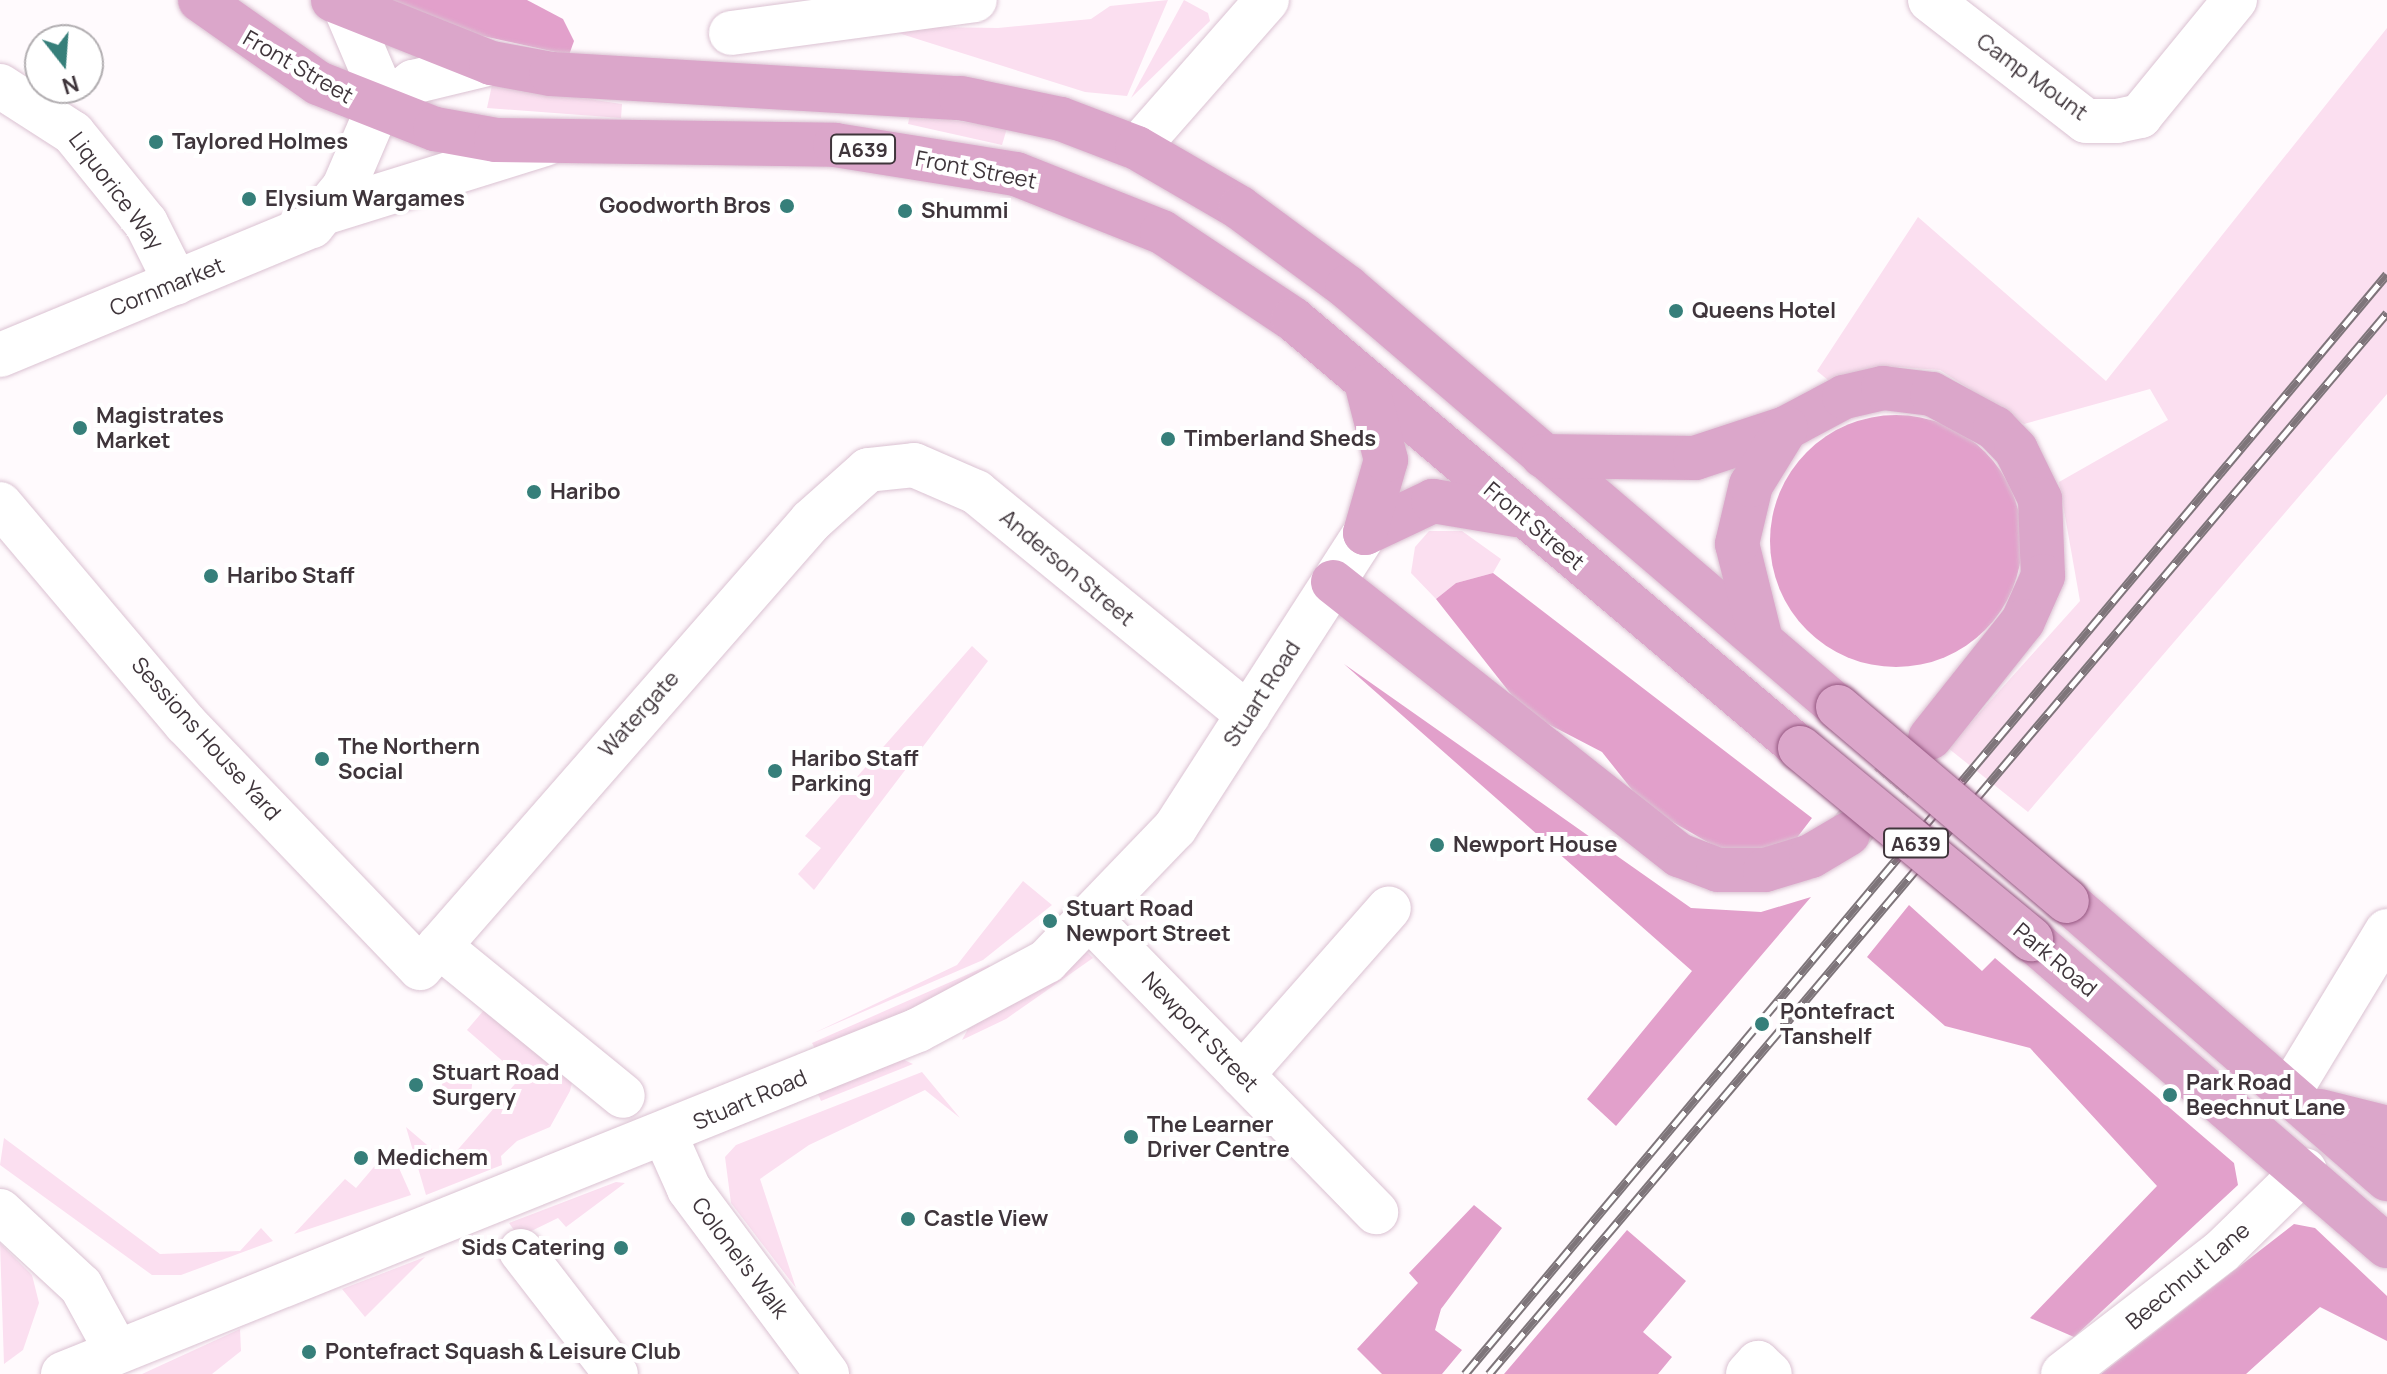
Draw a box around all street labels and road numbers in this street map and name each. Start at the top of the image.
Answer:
street label: Front Street [238,25,358,109]
street label: Camp Mount [1971,28,2093,126]
street label: Liquorice Way [63,127,169,255]
road number: A639 [829,133,897,165]
street label: Front Street [913,145,1039,195]
street label: Cornmarket [106,252,228,322]
street label: Front Street [1479,476,1589,576]
street label: Anderson Street [995,504,1139,632]
street label: Stuart Road [1218,636,1306,752]
street label: Sessions House Yard [126,652,286,826]
street label: Watergate [593,665,685,763]
road number: A639 [1882,827,1950,859]
street label: Park Road [2008,918,2102,1002]
street label: Newport Street [1136,967,1264,1097]
street label: Stuart Road [689,1064,811,1136]
street label: Colonel's Walk [686,1193,794,1323]
street label: Beechnut Lane [2121,1217,2255,1335]

